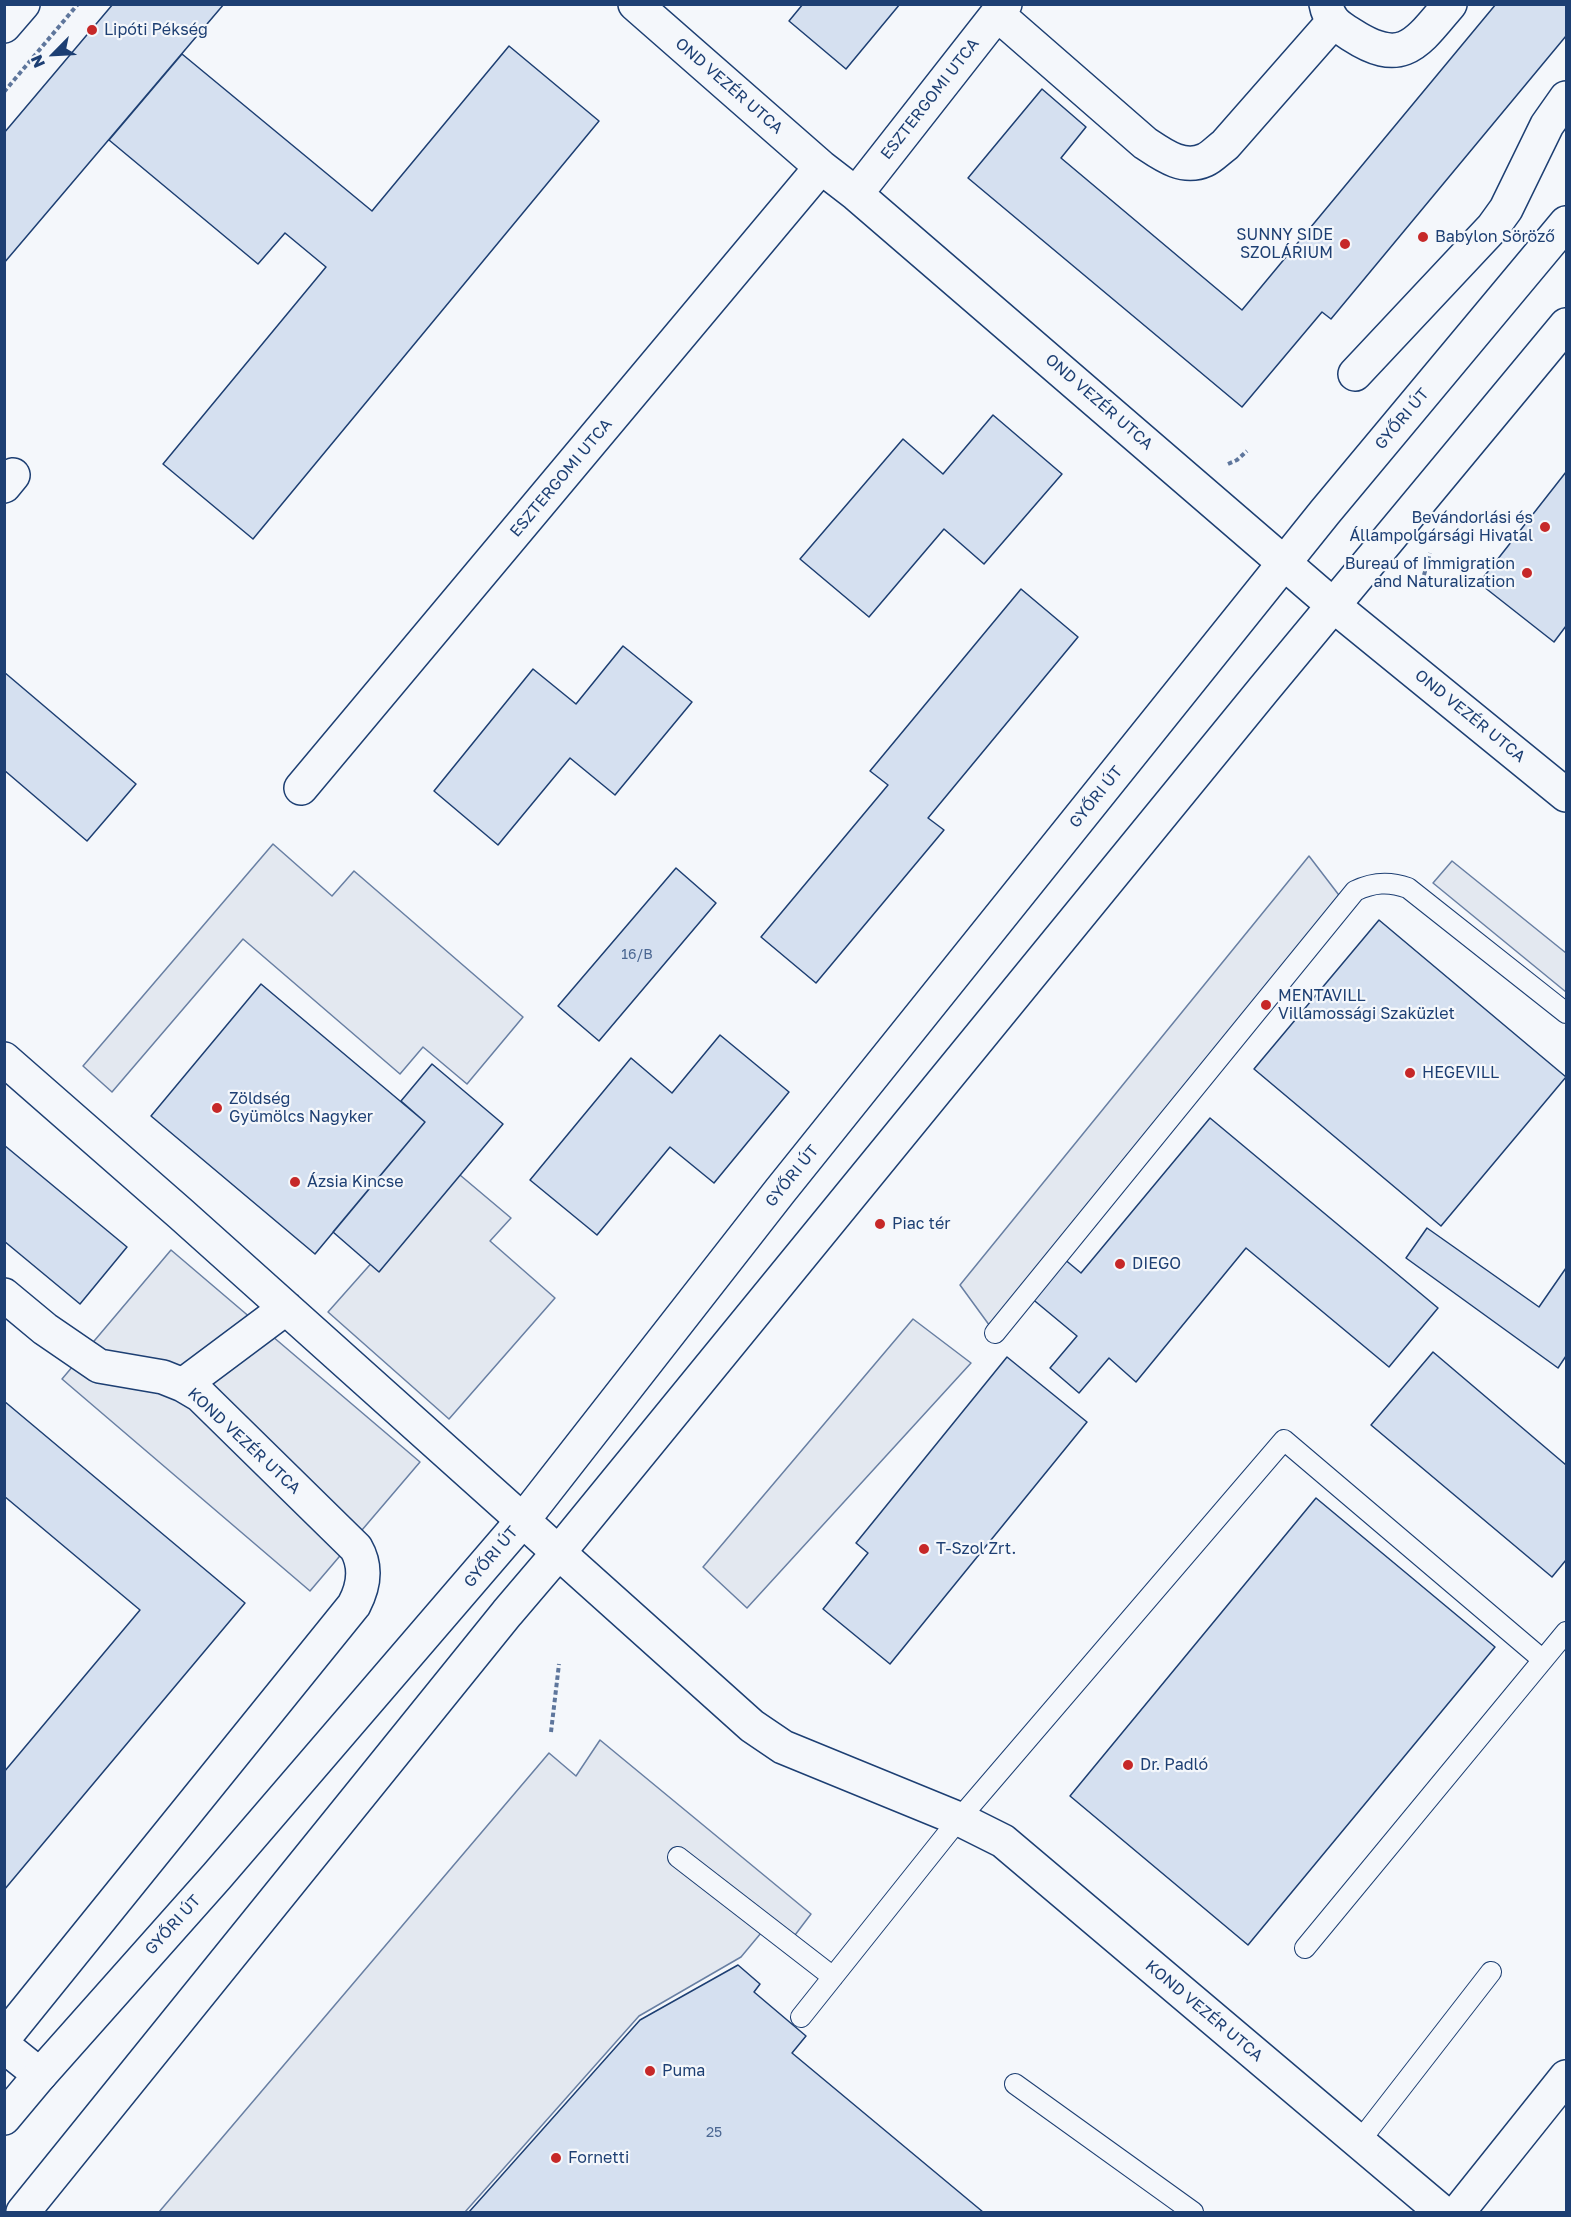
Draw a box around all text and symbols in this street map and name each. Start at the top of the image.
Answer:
place label: Lipóti Pékség [104,20,208,40]
marker: Lipóti Pékség [85,23,99,37]
north arrow [24,24,84,84]
street label: OND VEZÉR UTCA [671,34,787,138]
street label: ESZTERGOMI UTCA [877,35,983,163]
text: N [26,52,49,71]
place label: SUNNY SIDE SZOLÁRIUM [1236,225,1333,263]
place label: Babylon Söröző [1435,227,1555,247]
marker: Babylon Söröző [1416,230,1430,244]
marker: SUNNY SIDE SZOLÁRIUM [1338,237,1352,251]
street label: OND VEZÉR UTCA [1041,350,1157,454]
street label: GYŐRI ÚT [1371,385,1433,453]
street label: ESZTERGOMI UTCA [506,415,616,541]
place label: Bevándorlási és Állampolgársági Hivatal [1350,508,1533,546]
marker: Bevándorlási és Állampolgársági Hivatal [1538,520,1552,534]
place label: Bureau of Immigration and Naturalization [1345,554,1515,592]
marker: Bureau of Immigration and Naturalization [1520,566,1534,580]
street label: OND VEZÉR UTCA [1411,666,1529,766]
street label: GYŐRI ÚT [1065,762,1127,832]
house number: 16/B [621,947,653,963]
place label: MENTAVILL Villamossági Szaküzlet [1278,986,1455,1024]
marker: MENTAVILL Villamossági Szaküzlet [1259,998,1273,1012]
place label: HEGEVILL [1422,1063,1499,1083]
marker: HEGEVILL [1403,1066,1417,1080]
place label: Zöldség Gyümölcs Nagyker [229,1089,373,1127]
marker: Zöldség Gyümölcs Nagyker [210,1101,224,1115]
street label: GYŐRI ÚT [761,1141,823,1211]
place label: Ázsia Kincse [307,1172,403,1192]
marker: Ázsia Kincse [288,1175,302,1189]
place label: Piac tér [892,1214,950,1234]
marker: Piac tér [873,1217,887,1231]
place label: DIEGO [1132,1254,1181,1274]
marker: DIEGO [1113,1257,1127,1271]
street label: KOND VEZÉR UTCA [184,1384,304,1498]
street label: GYŐRI ÚT [460,1523,522,1591]
place label: T-Szol Zrt. [936,1539,1016,1559]
marker: T-Szol Zrt. [917,1542,931,1556]
place label: Dr. Padló [1140,1755,1208,1775]
marker: Dr. Padló [1121,1758,1135,1772]
street label: GYŐRI ÚT [141,1891,205,1959]
street label: KOND VEZÉR UTCA [1141,1956,1267,2066]
place label: Puma [662,2061,705,2081]
marker: Puma [643,2064,657,2078]
house number: 25 [706,2125,722,2141]
place label: Fornetti [568,2148,629,2168]
marker: Fornetti [549,2151,563,2165]

